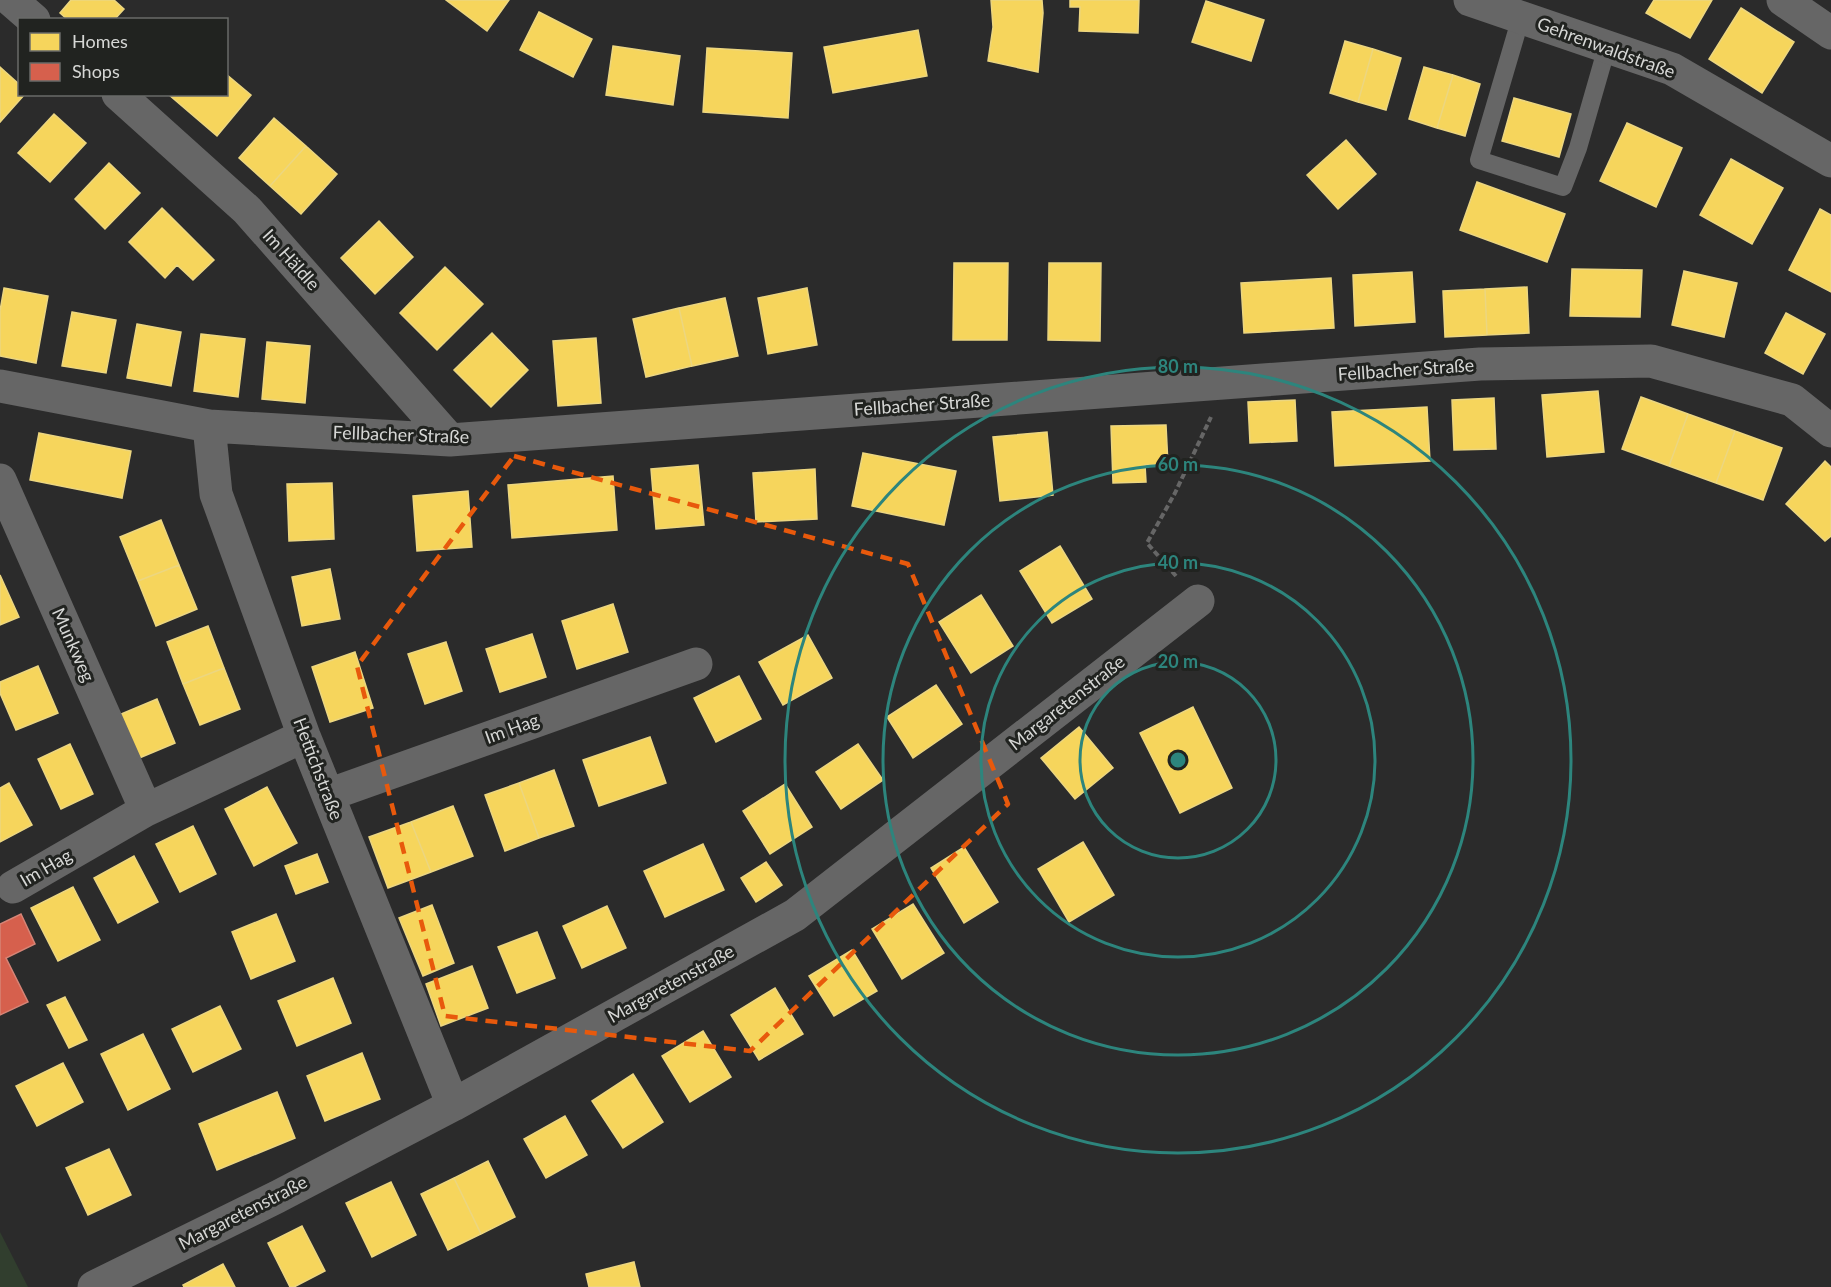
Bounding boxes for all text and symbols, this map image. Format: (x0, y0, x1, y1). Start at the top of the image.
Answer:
street label: Gehrenwaldstraße (1534, 12, 1678, 82)
legend (18, 18, 228, 96)
text: Homes (72, 30, 128, 52)
text: Shops (72, 60, 120, 82)
street label: Im Häldle (259, 224, 325, 294)
street label: Fellbacher Straße (1337, 353, 1475, 385)
text: 80 m (1158, 355, 1198, 377)
street label: Fellbacher Straße (853, 388, 991, 420)
street label: Fellbacher Straße (332, 421, 470, 447)
text: 60 m (1158, 453, 1198, 475)
text: 40 m (1158, 551, 1198, 573)
street label: Munkweg (48, 604, 100, 685)
street label: Margaretenstraße (1004, 650, 1129, 754)
text: 20 m (1158, 650, 1198, 672)
street label: Im Hag (482, 708, 542, 748)
street label: Hettichstraße (289, 714, 349, 823)
centre of rings (1168, 750, 1188, 770)
street label: Im Hag (16, 844, 75, 891)
street label: Margaretenstraße (603, 939, 738, 1027)
street label: Margaretenstraße (175, 1170, 310, 1254)

